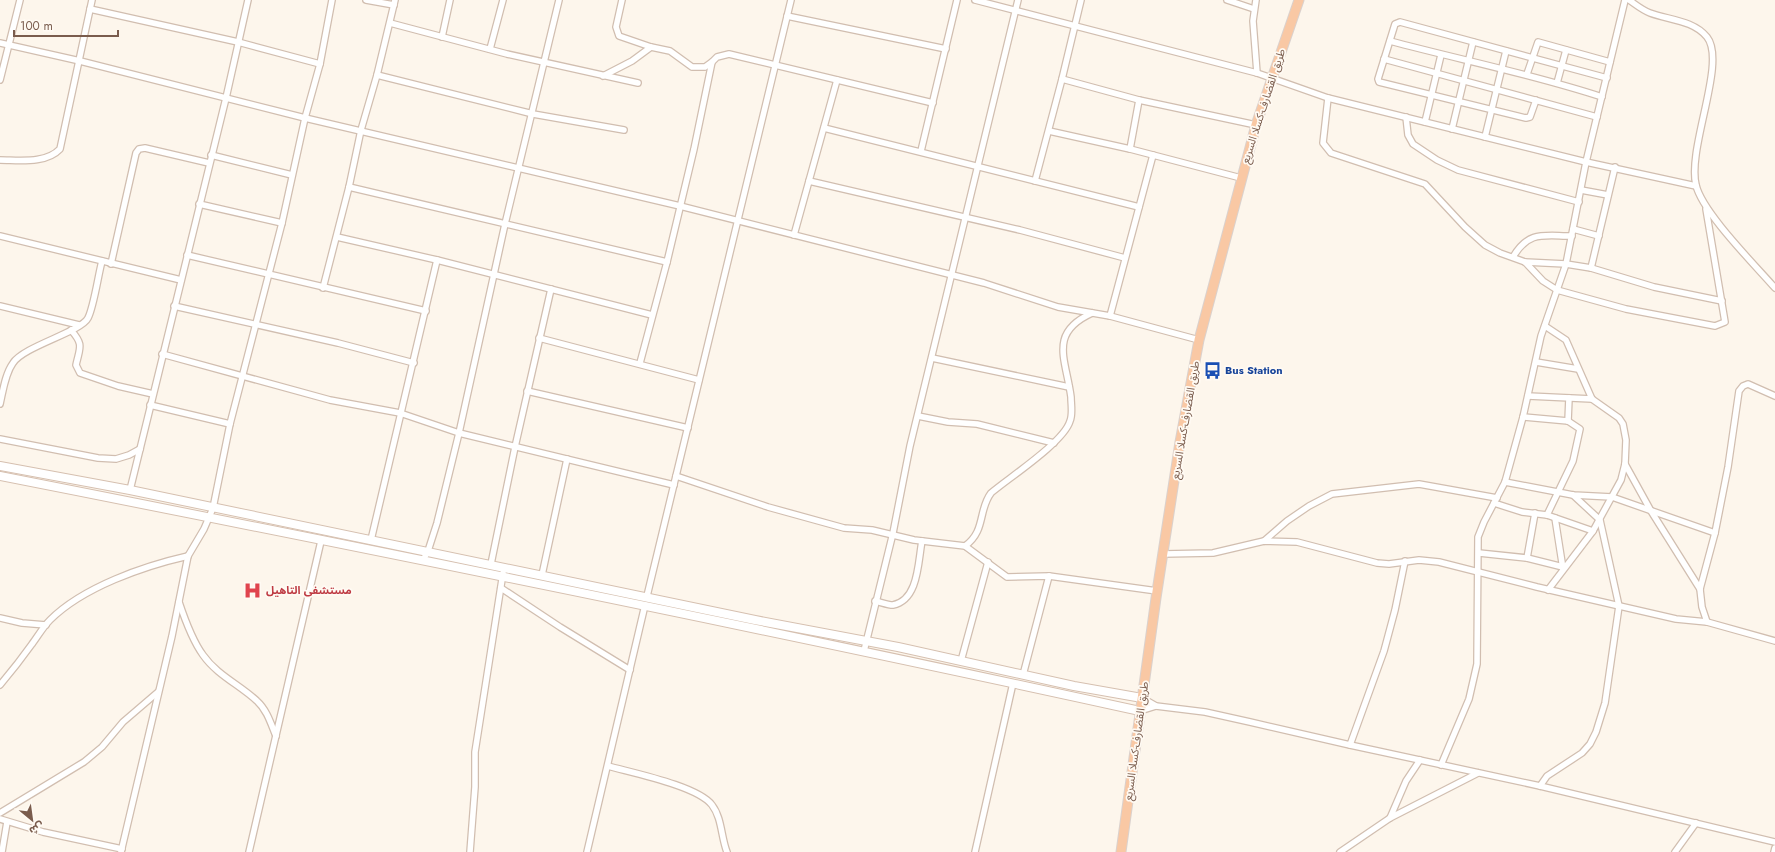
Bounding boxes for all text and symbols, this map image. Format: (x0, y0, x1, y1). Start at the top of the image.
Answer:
scale bar (14, 12, 118, 38)
text: 100 m (20, 17, 53, 35)
street label: طريق القضارف-كسلا السريع (1237, 46, 1289, 166)
street label: طريق القضارف-كسلا السريع (1167, 359, 1203, 481)
bus stop icon: Bus Station (1202, 360, 1222, 380)
place label: Bus Station (1225, 362, 1283, 378)
hospital icon: مستشفى التاهيل (243, 580, 263, 600)
place label: مستشفى التاهيل (266, 582, 352, 598)
street label: طريق القضارف-كسلا السريع (1120, 680, 1152, 802)
north arrow (12, 800, 52, 840)
text: ش (26, 818, 47, 839)

